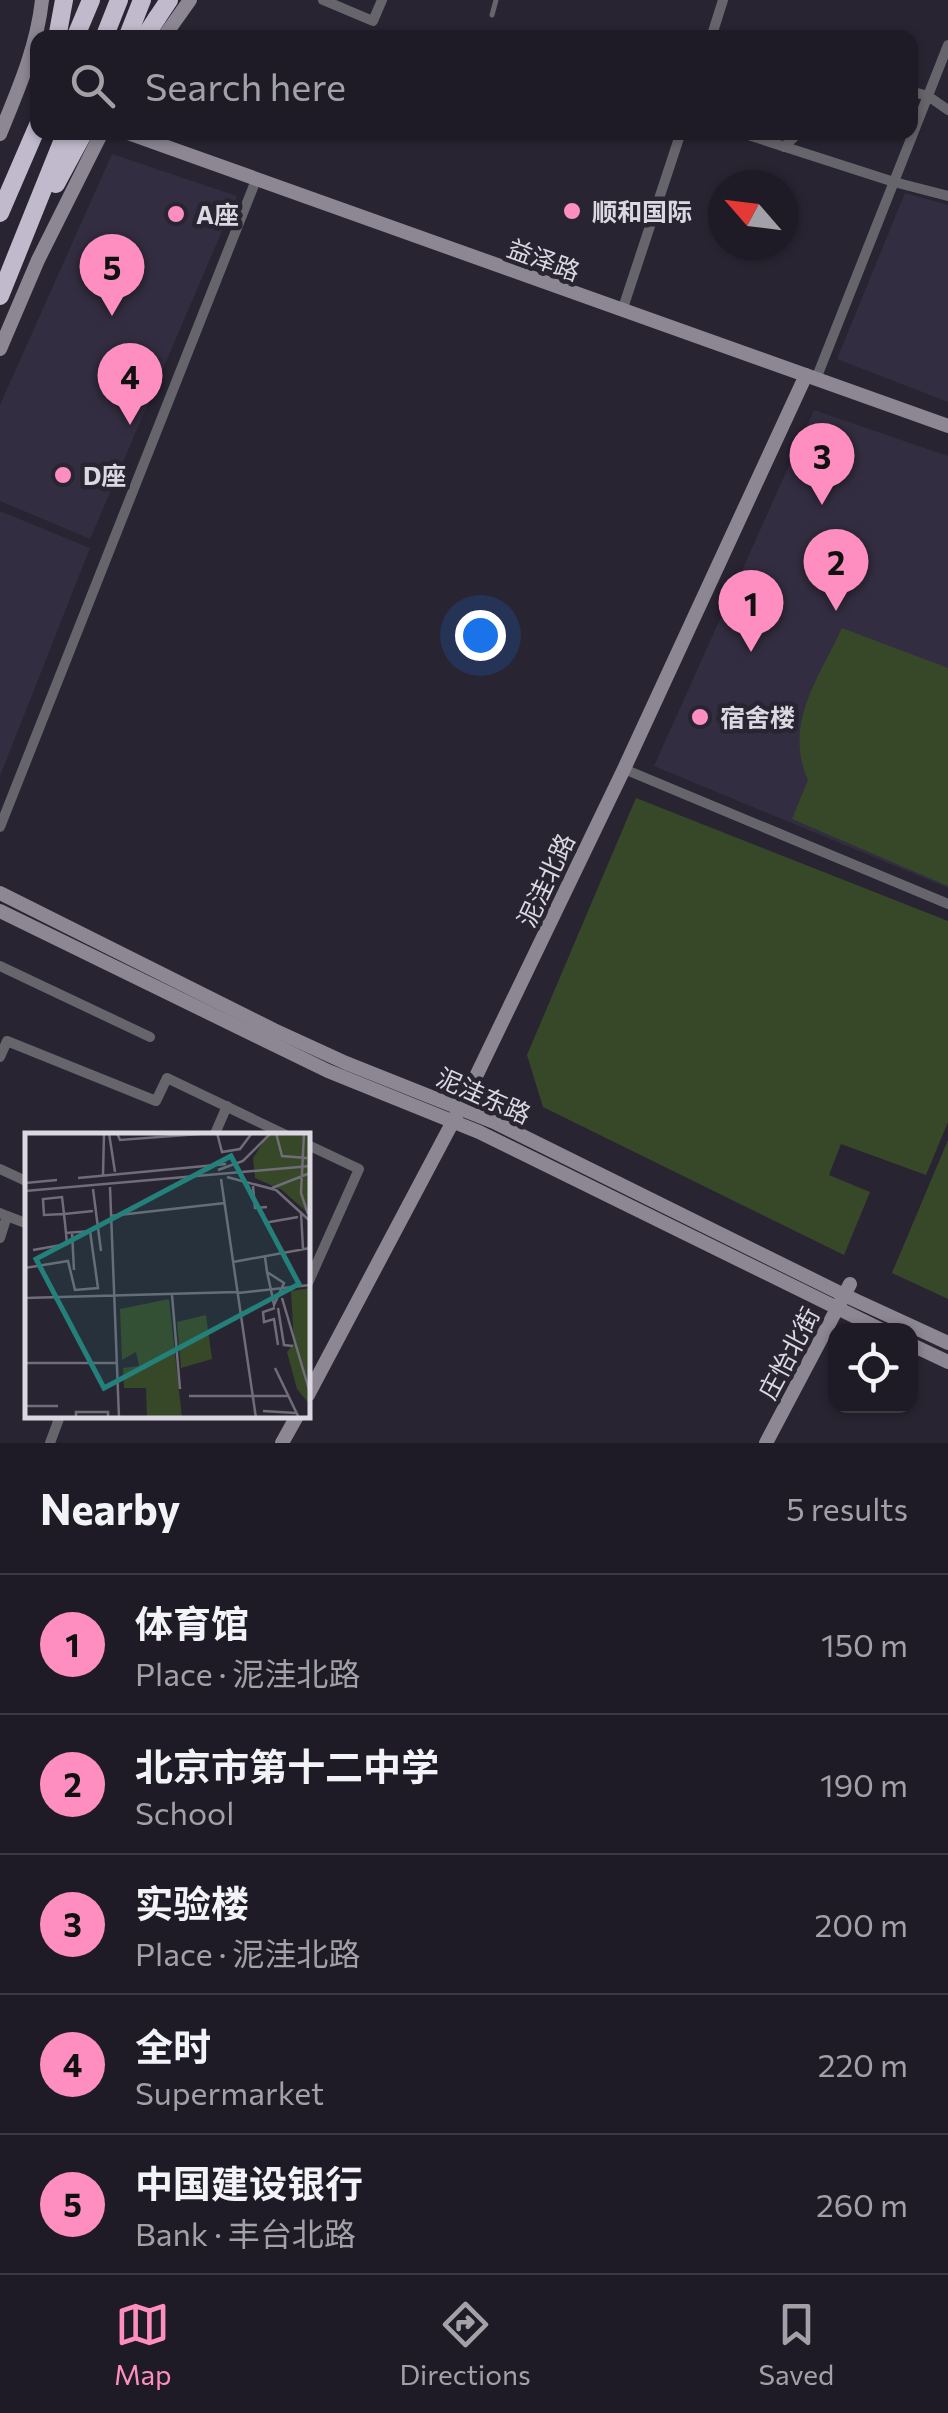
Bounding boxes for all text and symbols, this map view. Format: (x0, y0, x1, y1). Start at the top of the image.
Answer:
search box (30, 30, 918, 140)
icon: search (65, 58, 120, 113)
text: Search here (145, 62, 346, 109)
north arrow (708, 170, 798, 260)
place label: 顺和国际 (592, 196, 692, 226)
place label: A座 (196, 199, 239, 229)
marker: 顺和国际 (561, 200, 583, 222)
marker: A座 (165, 203, 187, 225)
street label: 益泽路 (504, 232, 584, 286)
pin: 5 (80, 234, 144, 316)
pin: 4 (98, 342, 162, 425)
pin: 3 (790, 422, 854, 505)
place label: D座 (83, 460, 126, 490)
marker: D座 (52, 464, 74, 486)
pin: 2 (804, 528, 868, 611)
pin: 1 (718, 570, 784, 652)
your location (455, 610, 506, 661)
place label: 宿舍楼 (720, 702, 795, 732)
marker: 宿舍楼 (689, 706, 711, 728)
street label: 泥洼北路 (510, 828, 580, 932)
street label: 泥洼东路 (432, 1061, 536, 1129)
inset map (25, 1133, 310, 1418)
street label: 庄怡北街 (751, 1302, 825, 1404)
map controls (828, 1323, 918, 1413)
button: locate (828, 1323, 918, 1413)
text: Nearby (40, 1482, 180, 1534)
text: 5 results (786, 1488, 908, 1528)
text: 体育馆 (135, 1599, 249, 1646)
text: 1 (65, 1624, 80, 1664)
text: 150 m (821, 1624, 908, 1664)
text: Place · 泥洼北路 (135, 1653, 360, 1693)
text: 北京市第十二中学 (135, 1742, 439, 1789)
text: 2 (63, 1764, 82, 1804)
text: 190 m (820, 1764, 908, 1804)
text: School (135, 1792, 234, 1832)
text: 实验楼 (135, 1879, 249, 1926)
text: 3 (63, 1904, 82, 1944)
text: 200 m (815, 1904, 908, 1944)
text: Place · 泥洼北路 (135, 1933, 360, 1973)
text: 全时 (135, 2022, 211, 2069)
text: 4 (63, 2044, 82, 2084)
text: 220 m (818, 2044, 908, 2084)
text: Supermarket (135, 2072, 324, 2112)
text: 中国建设银行 (135, 2159, 363, 2206)
text: 5 (63, 2184, 82, 2224)
text: 260 m (816, 2184, 908, 2224)
text: Bank · 丰台北路 (135, 2213, 356, 2253)
tab: Map (114, 2297, 172, 2391)
tab: Directions (399, 2297, 531, 2391)
tab: Saved (759, 2297, 834, 2391)

